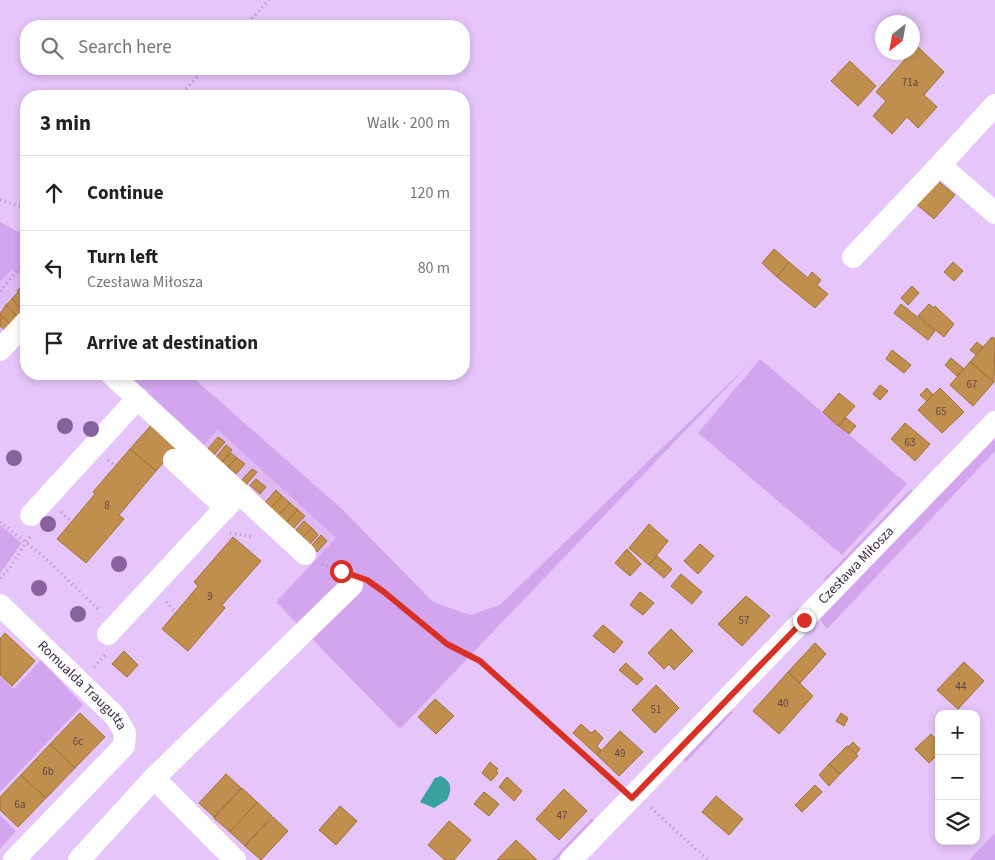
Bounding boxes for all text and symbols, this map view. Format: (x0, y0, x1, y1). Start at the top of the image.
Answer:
north arrow (875, 15, 920, 60)
search box (20, 20, 470, 75)
icon: search (38, 34, 66, 62)
text: Search here (78, 34, 172, 61)
house number: 71a (902, 75, 918, 90)
text: 3 min (40, 108, 91, 138)
text: Walk · 200 m (367, 112, 450, 134)
icon: ahead (40, 179, 68, 207)
text: Continue (87, 180, 164, 207)
text: 120 m (410, 182, 450, 204)
text: Turn left (87, 244, 158, 271)
icon: left (40, 254, 68, 282)
text: 80 m (418, 257, 450, 279)
text: Czesława Miłosza (87, 271, 203, 293)
icon: arrive (40, 329, 68, 357)
text: Arrive at destination (87, 330, 258, 357)
house number: 67 (967, 377, 977, 392)
house number: 65 (936, 404, 946, 419)
house number: 63 (905, 435, 915, 450)
house number: 8 (104, 498, 110, 513)
street label: Czesława Miłosza (814, 522, 899, 609)
route start (330, 560, 353, 583)
house number: 9 (207, 589, 213, 604)
route end (793, 609, 816, 632)
house number: 57 (739, 613, 749, 628)
street label: Romualda Traugutta (33, 636, 131, 734)
house number: 44 (956, 679, 967, 694)
house number: 40 (778, 696, 788, 711)
house number: 51 (651, 702, 661, 717)
map controls (935, 710, 980, 845)
button: + (935, 710, 980, 755)
house number: 6c (73, 734, 83, 749)
house number: 49 (615, 746, 625, 761)
button: − (935, 755, 980, 800)
house number: 6b (42, 764, 54, 779)
house number: 6a (14, 797, 26, 812)
button: layers (935, 800, 980, 845)
house number: 47 (557, 808, 567, 823)

